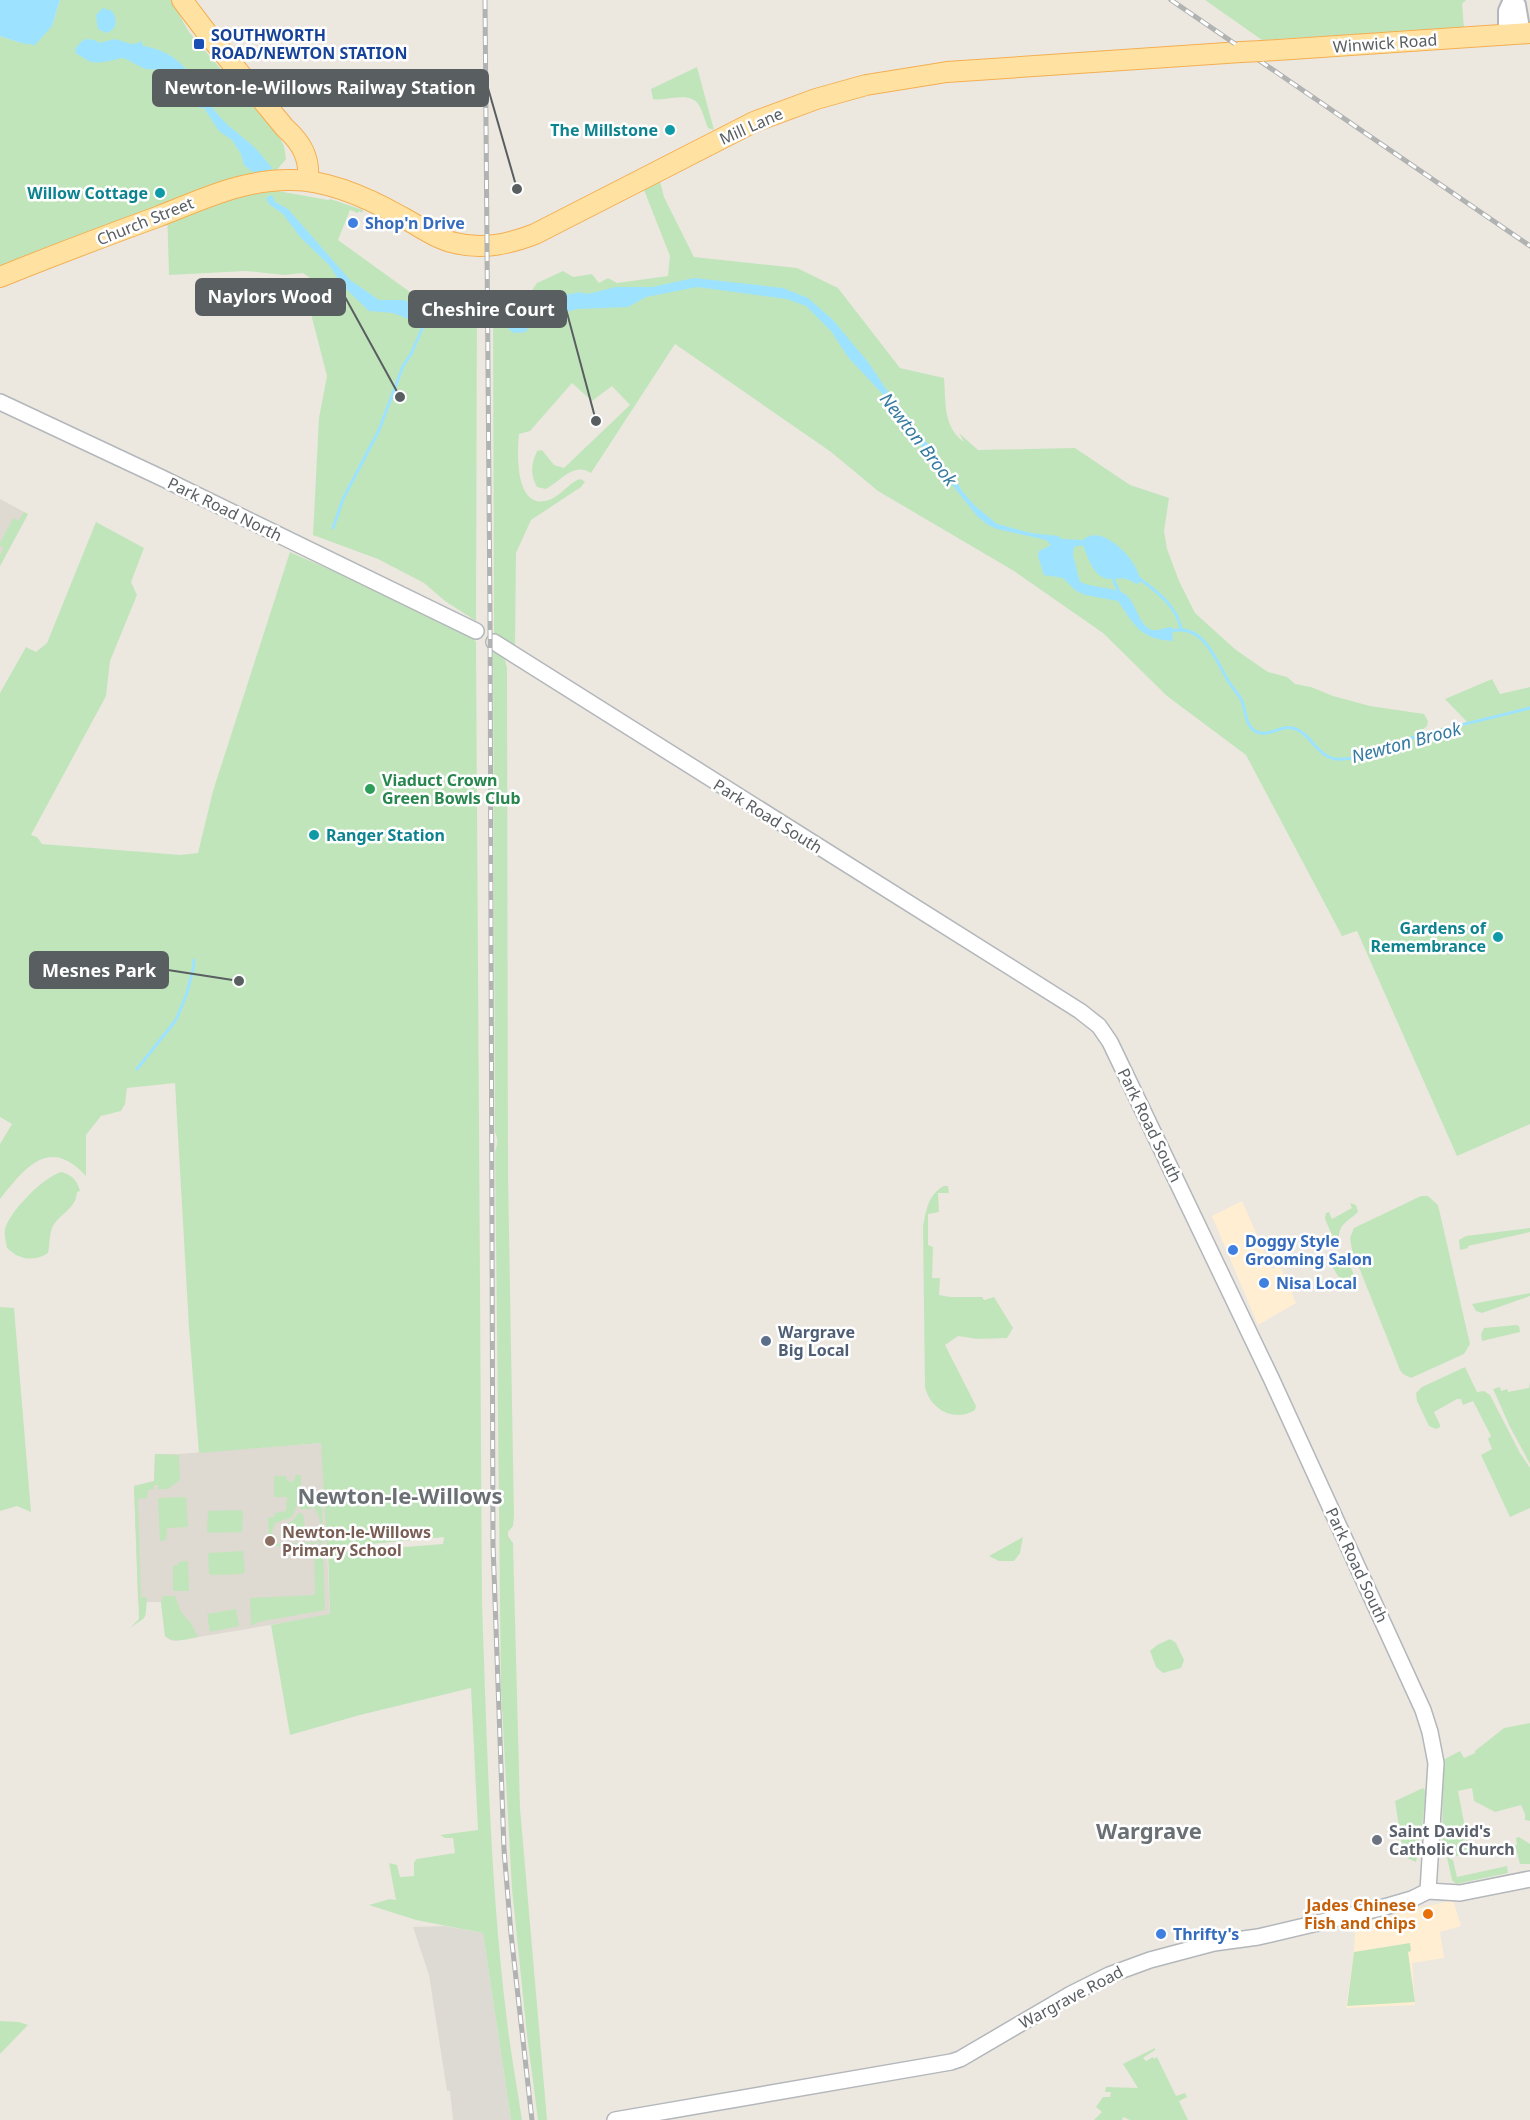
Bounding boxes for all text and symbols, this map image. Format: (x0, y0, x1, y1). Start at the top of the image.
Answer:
place label: SOUTHWORTH ROAD/NEWTON STATION (211, 24, 407, 64)
street label: Winwick Road (1332, 28, 1438, 58)
marker: SOUTHWORTH ROAD/NEWTON STATION (192, 37, 206, 51)
callout: Newton-le-Willows Railway Station (153, 70, 488, 106)
text: Newton-le-Willows Railway Station (164, 75, 476, 99)
street label: Mill Lane (716, 102, 786, 150)
place label: The Millstone (550, 119, 658, 141)
marker: The Millstone (663, 123, 677, 137)
place label: Willow Cottage (27, 182, 148, 204)
marker: Willow Cottage (153, 186, 167, 200)
street label: Church Street (93, 192, 197, 250)
place label: Shop'n Drive (365, 212, 465, 234)
marker: Shop'n Drive (346, 216, 360, 230)
callout: Naylors Wood (196, 279, 345, 315)
text: Naylors Wood (208, 284, 333, 308)
callout: Cheshire Court (409, 291, 566, 327)
text: Cheshire Court (421, 297, 555, 321)
water label: Newton Brook (875, 387, 964, 492)
street label: Park Road North (164, 472, 286, 546)
water label: Newton Brook (1349, 716, 1464, 768)
place label: Viaduct Crown Green Bowls Club (382, 769, 521, 809)
street label: Park Road South (709, 774, 827, 858)
marker: Viaduct Crown Green Bowls Club (363, 782, 377, 796)
place label: Ranger Station (326, 824, 445, 846)
marker: Ranger Station (307, 828, 321, 842)
place label: Gardens of Remembrance (1370, 917, 1487, 957)
marker: Gardens of Remembrance (1491, 930, 1505, 944)
callout: Mesnes Park (30, 952, 168, 988)
text: Mesnes Park (42, 958, 157, 982)
street label: Park Road South (1113, 1064, 1187, 1186)
place label: Doggy Style Grooming Salon (1245, 1230, 1372, 1270)
marker: Doggy Style Grooming Salon (1226, 1243, 1240, 1257)
place label: Nisa Local (1276, 1272, 1357, 1294)
marker: Nisa Local (1257, 1276, 1271, 1290)
place label: Wargrave Big Local (778, 1321, 855, 1361)
marker: Wargrave Big Local (759, 1334, 773, 1348)
district label: Newton-le-Willows (298, 1480, 502, 1510)
street label: Park Road South (1321, 1504, 1393, 1626)
place label: Newton-le-Willows Primary School (282, 1521, 431, 1561)
marker: Newton-le-Willows Primary School (263, 1534, 277, 1548)
district label: Wargrave (1096, 1815, 1202, 1845)
place label: Saint David's Catholic Church (1389, 1820, 1515, 1860)
marker: Saint David's Catholic Church (1370, 1833, 1384, 1847)
place label: Jades Chinese Fish and chips (1304, 1894, 1416, 1934)
marker: Jades Chinese Fish and chips (1421, 1907, 1435, 1921)
place label: Thrifty's (1173, 1923, 1239, 1945)
marker: Thrifty's (1154, 1927, 1168, 1941)
street label: Wargrave Road (1015, 1960, 1127, 2034)

